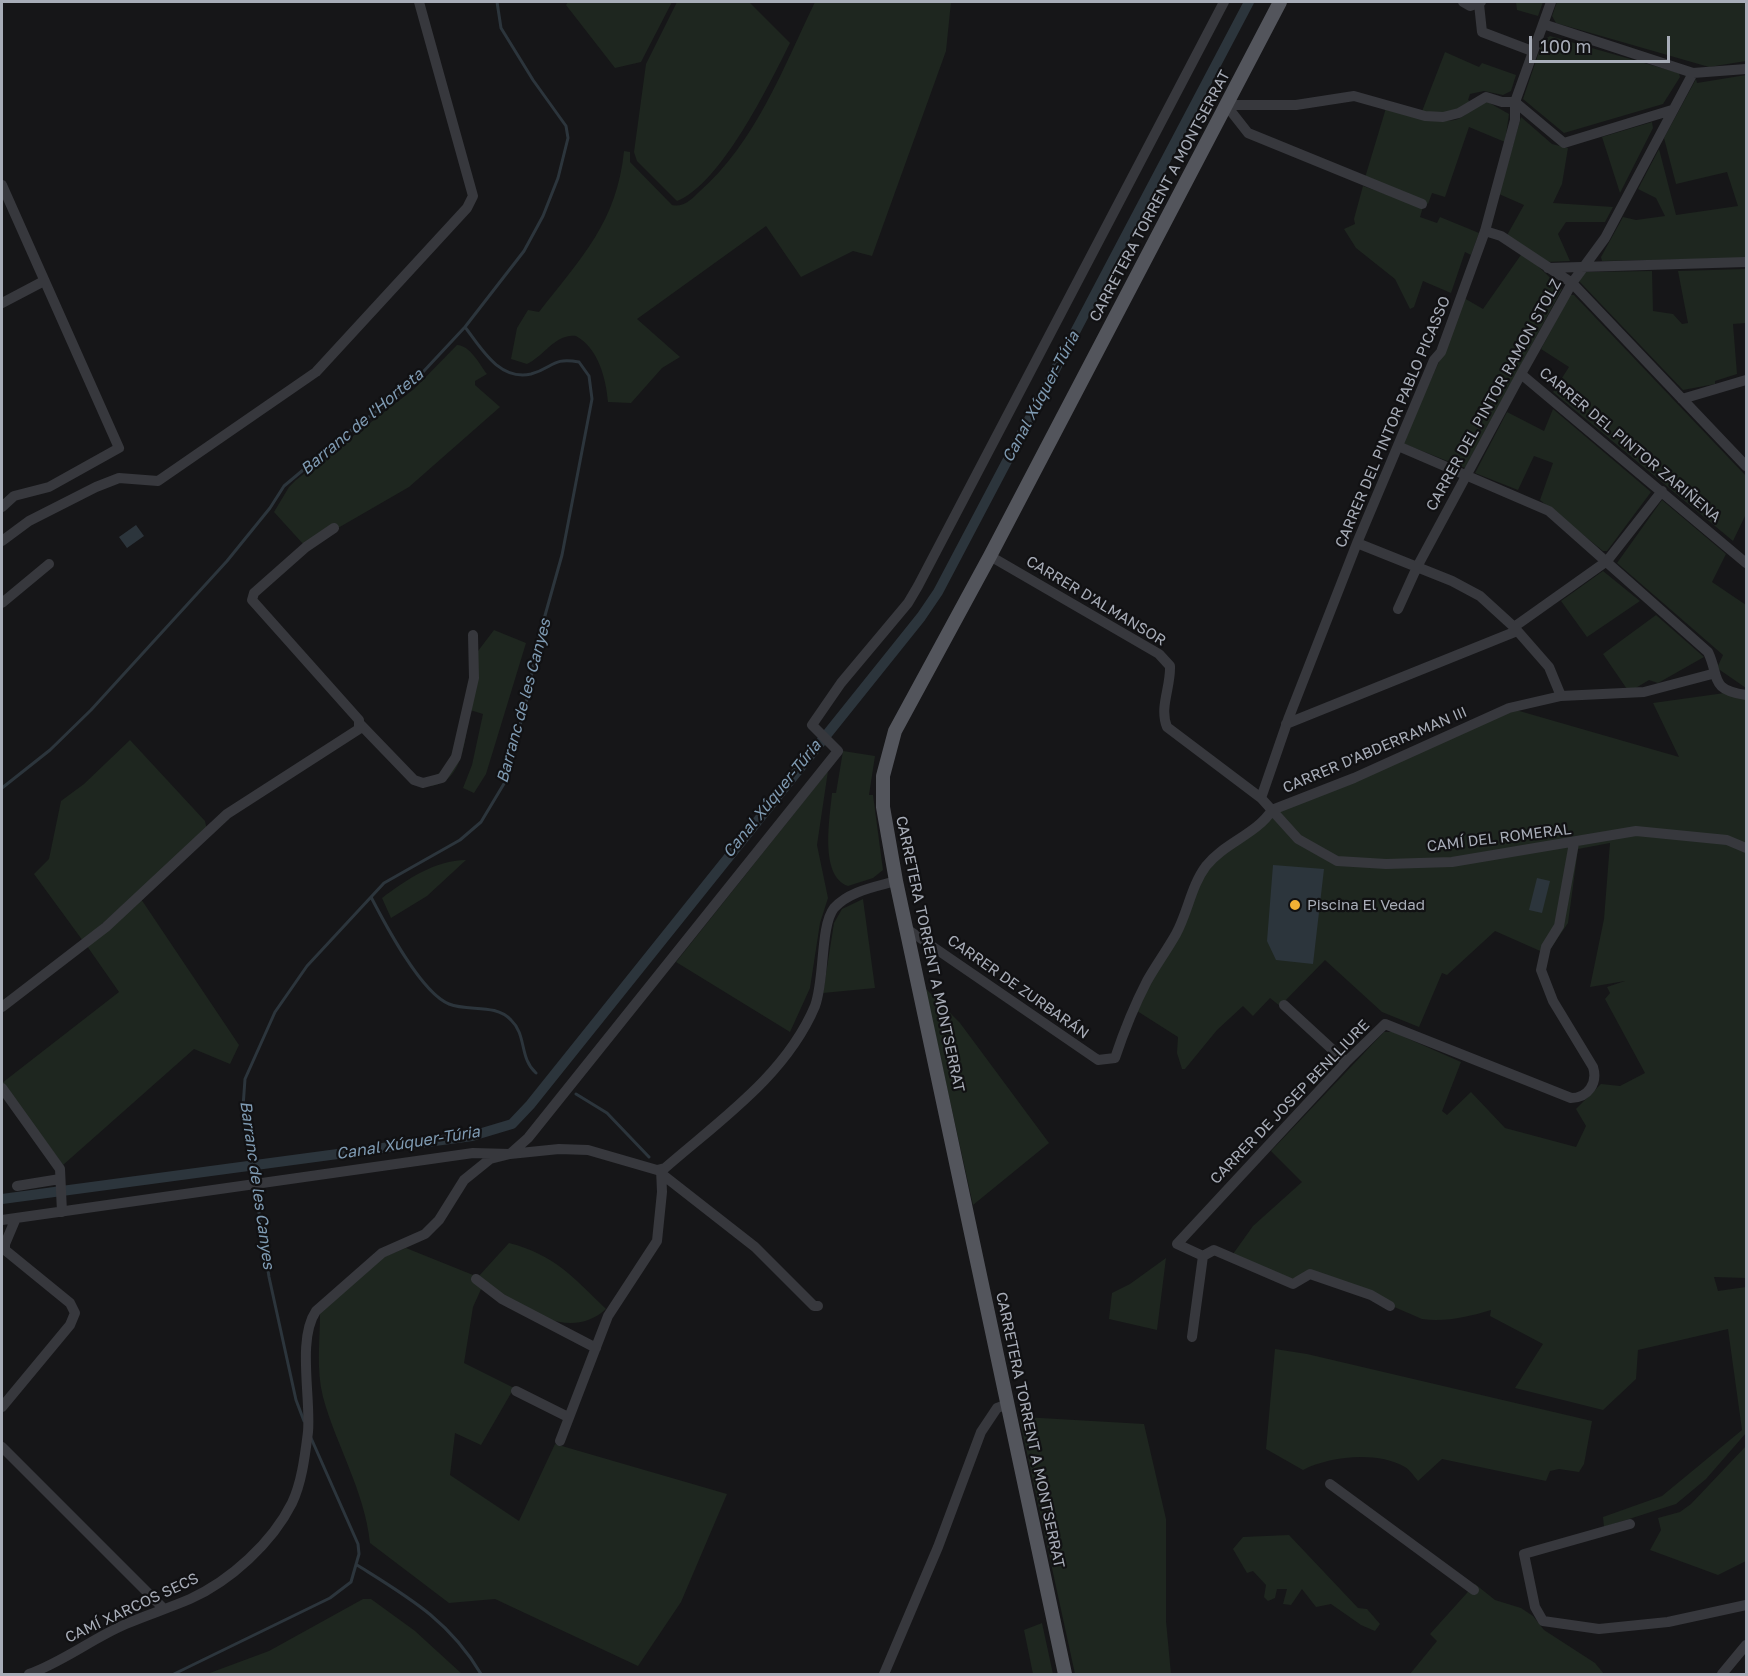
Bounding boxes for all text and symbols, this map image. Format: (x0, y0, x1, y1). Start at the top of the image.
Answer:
scale bar (1532, 24, 1673, 62)
text: 100 m (1540, 35, 1591, 57)
street label: CARRETERA TORRENT A MONTSERRAT (1086, 67, 1234, 325)
street label: CARRER DEL PINTOR RAMON STOLZ (1423, 276, 1565, 514)
street label: CARRER DEL PINTOR PABLO PICASSO (1332, 294, 1454, 550)
water label: Canal Xúquer-Túria (998, 328, 1084, 466)
street label: CARRER DEL PINTOR ZARIÑENA (1536, 364, 1724, 526)
water label: Barranc de l'Horteta (297, 365, 427, 479)
street label: CARRER D'ALMANSOR (1023, 552, 1169, 650)
water label: Barranc de les Canyes (493, 617, 555, 785)
street label: CARRER D'ABDERRAMAN III (1280, 703, 1470, 797)
water label: Canal Xúquer-Túria (719, 737, 825, 861)
street label: CARRETERA TORRENT A MONTSERRAT (892, 814, 968, 1094)
street label: CAMÍ DEL ROMERAL (1426, 820, 1572, 856)
place label: Piscina El Vedad (1307, 896, 1425, 914)
marker: Piscina El Vedad (1288, 898, 1302, 912)
street label: CARRER DE ZURBARÁN (944, 931, 1092, 1043)
street label: CARRER DE JOSEP BENLLIURE (1207, 1016, 1373, 1188)
water label: Barranc de les Canyes (236, 1100, 278, 1270)
water label: Canal Xúquer-Túria (335, 1122, 481, 1164)
street label: CARRETERA TORRENT A MONTSERRAT (992, 1290, 1068, 1570)
street label: CAMÍ XARCOS SECS (63, 1569, 201, 1647)

